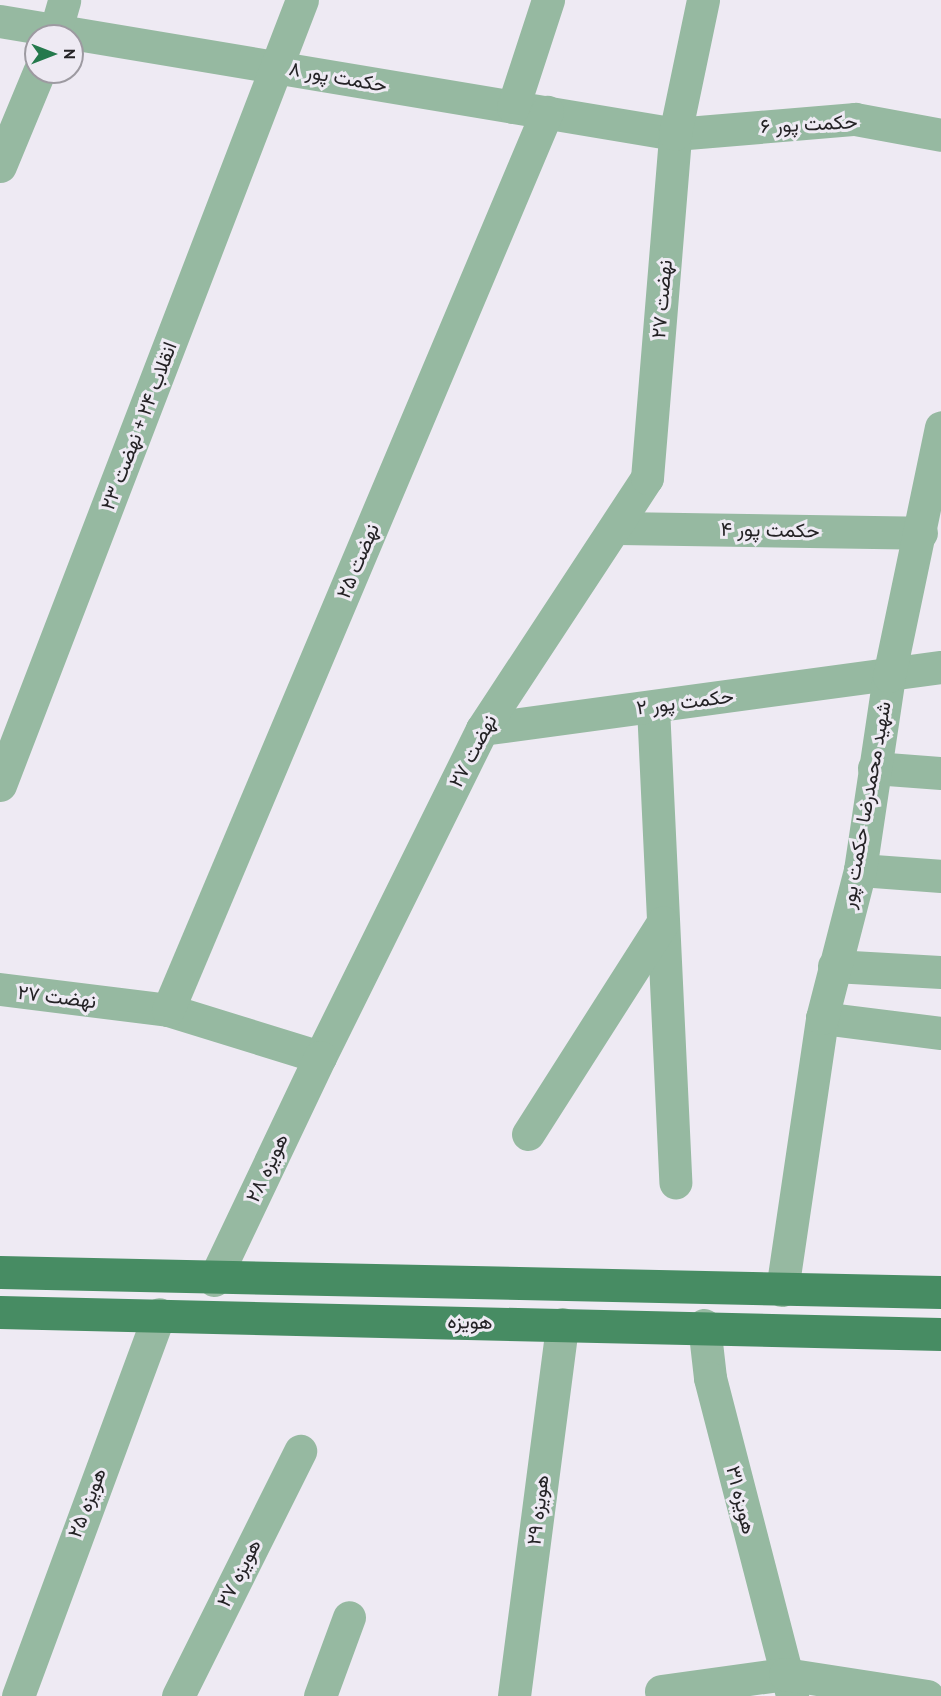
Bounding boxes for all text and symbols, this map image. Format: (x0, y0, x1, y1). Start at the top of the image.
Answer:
north arrow (24, 24, 84, 84)
text: N (60, 49, 80, 59)
street label: حکمت پور ۸ (287, 57, 389, 97)
street label: حکمت پور ۶ (760, 109, 858, 139)
street label: نهضت ۲۷ (647, 259, 677, 339)
street label: انقلاب ۲۴ + نهضت ۲۳ (96, 338, 182, 514)
street label: حکمت پور ۴ (720, 517, 820, 543)
street label: نهضت ۲۵ (332, 520, 384, 602)
street label: حکمت پور ۲ (635, 684, 735, 720)
street label: شهید محمدرضا حکمت پور (836, 700, 896, 910)
street label: نهضت ۲۷ (444, 710, 502, 792)
street label: نهضت ۲۷ (16, 980, 98, 1014)
street label: هویزه ۲۸ (241, 1130, 293, 1206)
street label: هویزه (447, 1310, 493, 1334)
street label: هویزه ۳۱ (721, 1463, 761, 1537)
street label: هویزه ۲۵ (63, 1465, 111, 1541)
street label: هویزه ۲۹ (522, 1473, 554, 1547)
street label: هویزه ۲۷ (212, 1535, 266, 1611)

